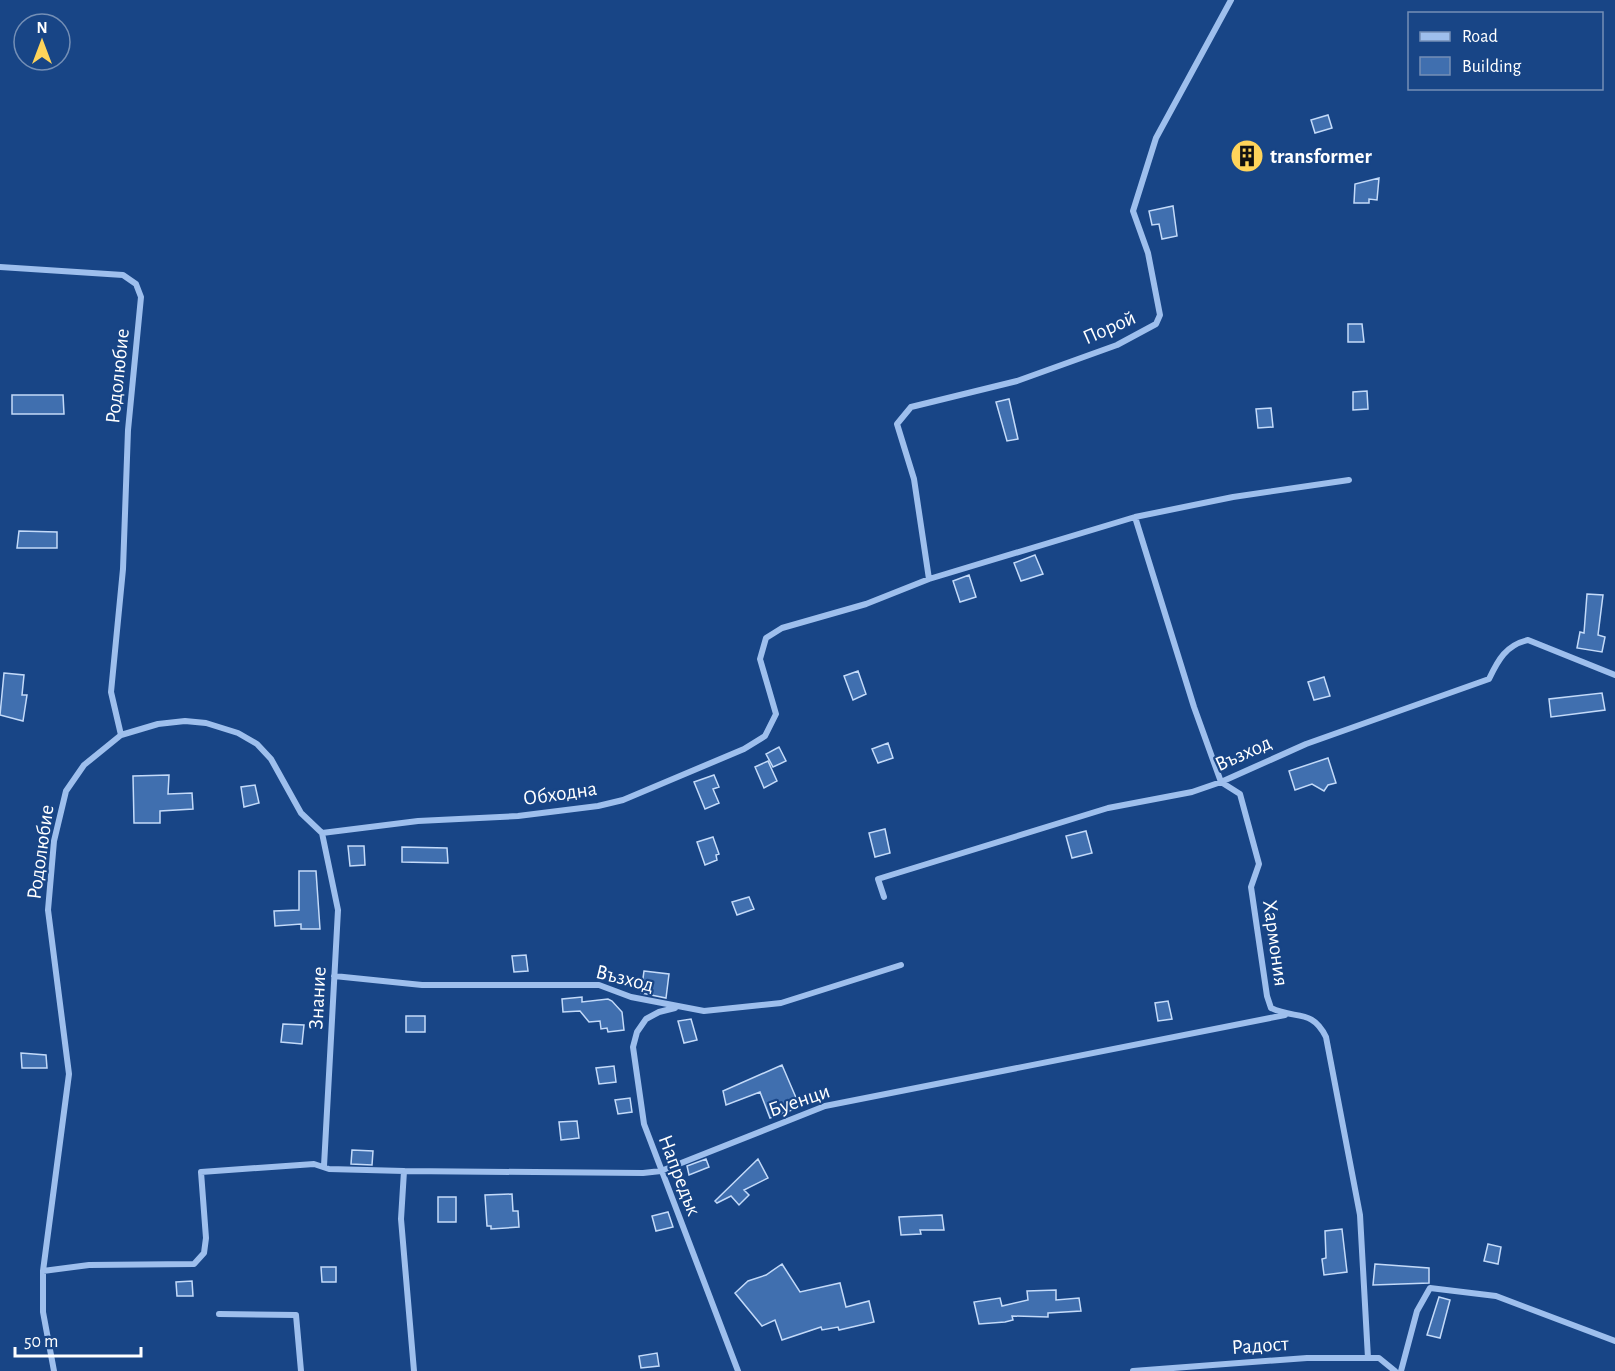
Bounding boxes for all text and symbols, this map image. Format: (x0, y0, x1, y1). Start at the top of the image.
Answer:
north arrow (12, 12, 72, 72)
legend (1408, 12, 1603, 90)
text: N (36, 20, 48, 36)
text: Road (1462, 28, 1498, 46)
text: Building (1462, 58, 1522, 76)
building icon: transformer (1229, 138, 1265, 174)
place label: transformer (1270, 146, 1372, 167)
street label: Порой (1080, 307, 1139, 348)
street label: Родолюбие (102, 327, 133, 425)
street label: Възход (1212, 732, 1275, 775)
street label: Обходна (522, 778, 599, 809)
street label: Родолюбие (23, 803, 58, 901)
street label: Хармония (1259, 899, 1292, 988)
street label: Възход (593, 961, 656, 996)
street label: Знание (305, 966, 330, 1030)
street label: Буенци (766, 1080, 833, 1121)
street label: Напредък (655, 1132, 705, 1219)
scale bar (15, 1320, 141, 1358)
text: 50 m (24, 1333, 58, 1351)
street label: Радост (1231, 1333, 1290, 1358)

